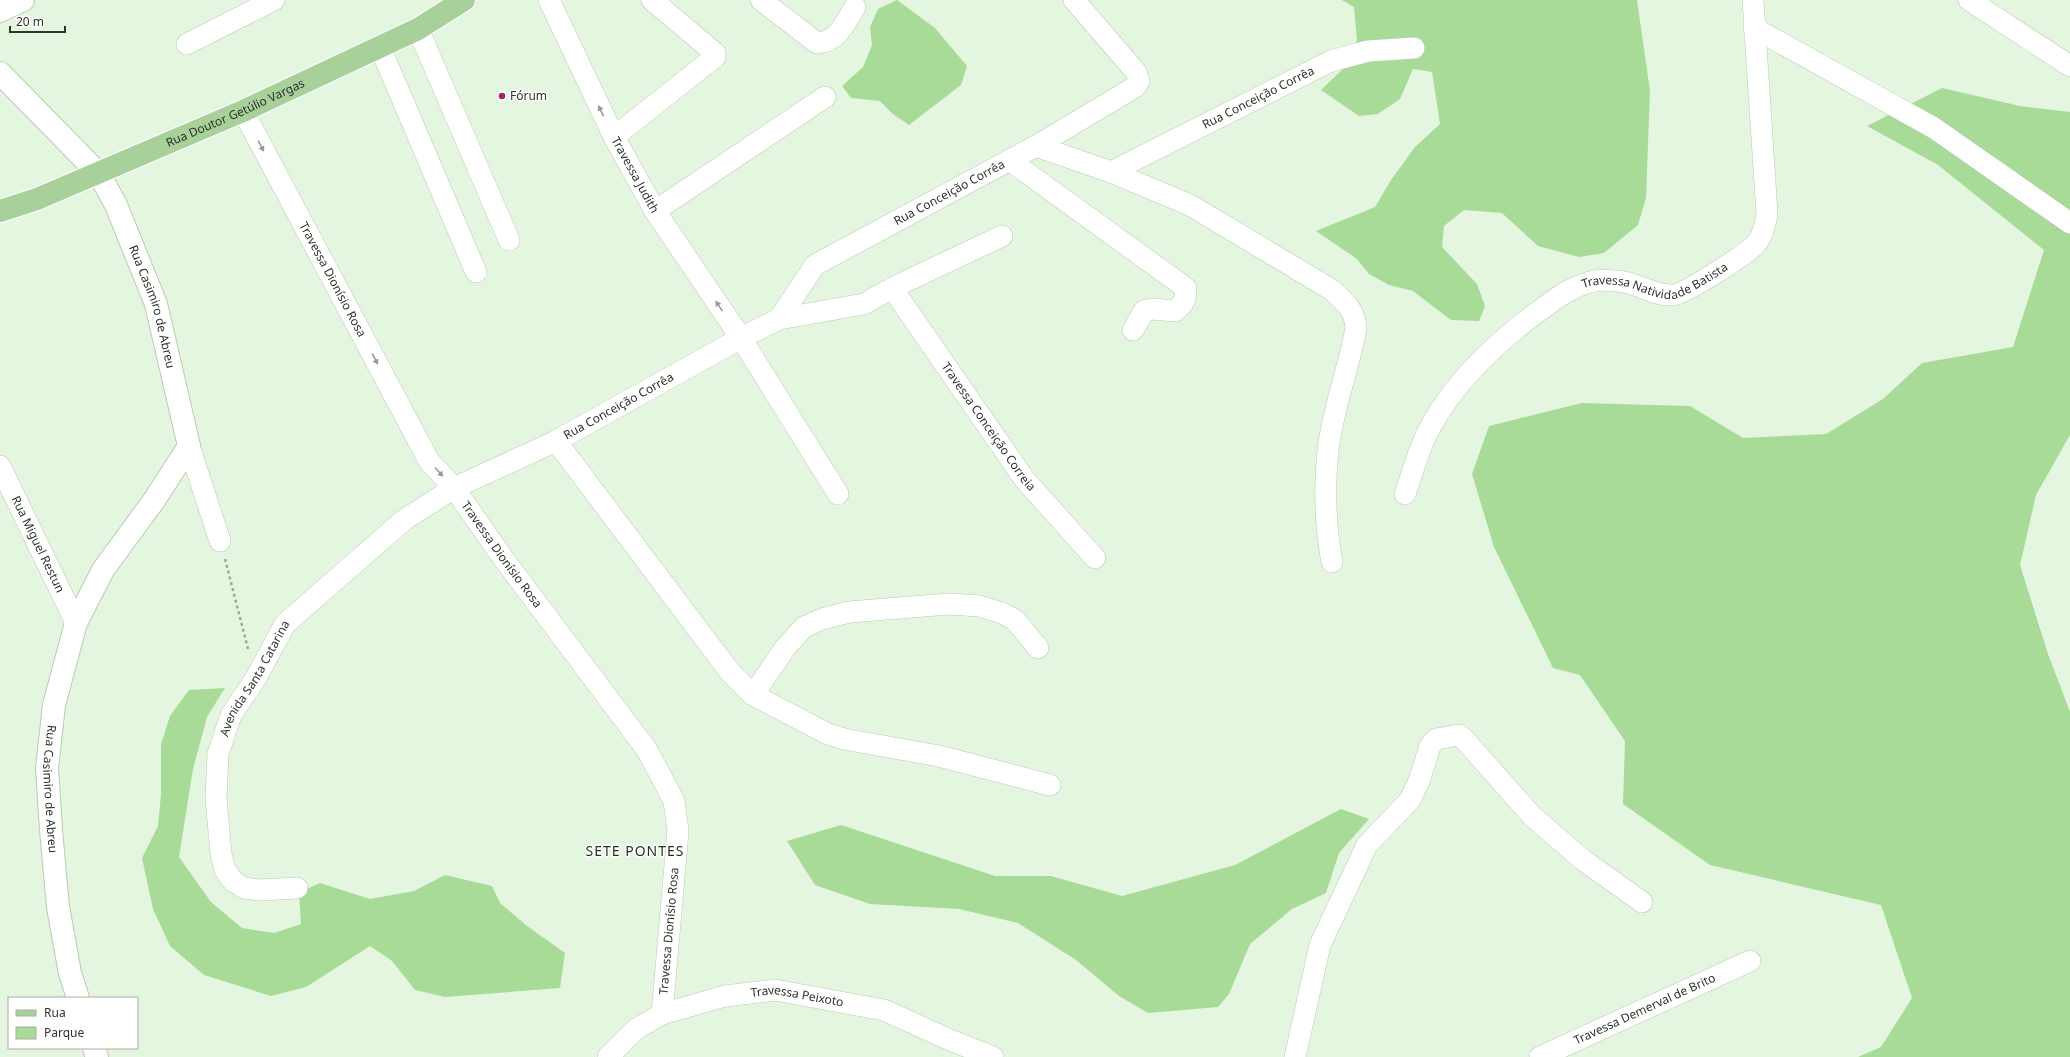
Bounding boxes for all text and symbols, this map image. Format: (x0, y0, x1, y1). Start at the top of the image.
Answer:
scale bar (10, 8, 65, 34)
text: 20 m (16, 13, 44, 30)
street label: Rua Conceição Corrêa (1199, 62, 1317, 133)
street label: Rua Doutor Getúlio Vargas (163, 74, 307, 151)
place label: Fórum (510, 87, 547, 104)
marker: Fórum (497, 91, 507, 101)
one-way arrow (598, 105, 604, 116)
street label: Travessa Judith (607, 134, 663, 216)
one-way arrow (258, 140, 264, 152)
street label: Rua Conceição Corrêa (891, 155, 1008, 229)
street label: Travessa Dionísio Rosa (296, 219, 371, 340)
street label: Rua Casimiro de Abreu (125, 242, 180, 370)
street label: Travessa Natividade Batista (1579, 258, 1731, 303)
one-way arrow (715, 300, 723, 311)
one-way arrow (372, 353, 378, 365)
street label: Travessa Conceição Correia (938, 359, 1040, 495)
street label: Rua Conceição Corrêa (560, 368, 677, 443)
one-way arrow (435, 467, 444, 477)
street label: Rua Miguel Restun (8, 493, 69, 595)
street label: Travessa Dionísio Rosa (458, 497, 546, 611)
street label: Avenida Santa Catarina (215, 617, 293, 739)
street label: Rua Casimiro de Abreu (39, 724, 62, 854)
district label: SETE PONTES (586, 841, 684, 860)
street label: Travessa Dionísio Rosa (654, 867, 683, 995)
street label: Travessa Demerval de Brito (1571, 969, 1718, 1049)
street label: Travessa Peixoto (750, 981, 845, 1010)
legend (8, 997, 138, 1049)
text: Rua (44, 1004, 66, 1021)
text: Parque (44, 1024, 85, 1041)

